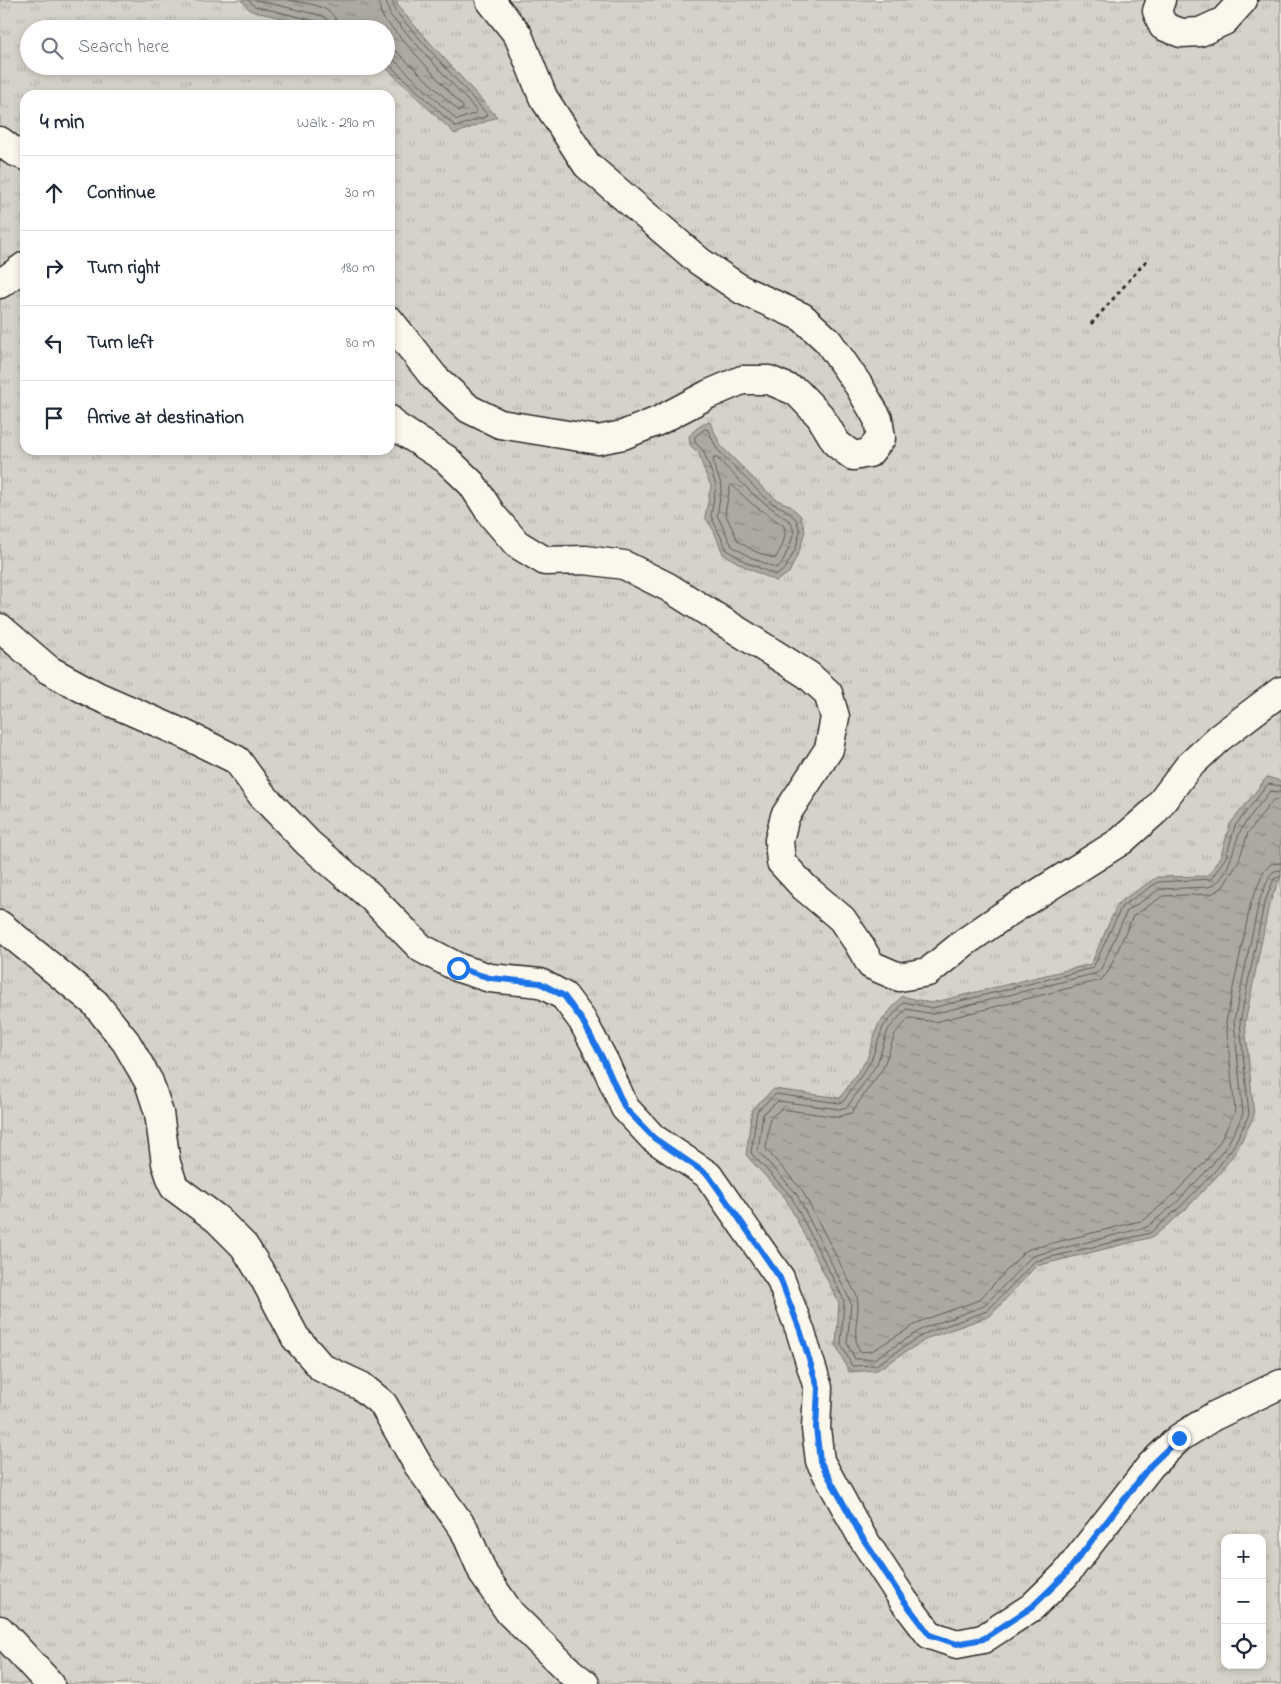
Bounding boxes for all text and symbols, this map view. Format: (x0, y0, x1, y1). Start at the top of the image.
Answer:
search box (20, 20, 395, 75)
icon: search (38, 34, 66, 62)
text: Search here (78, 34, 169, 61)
text: 4 min (40, 108, 84, 138)
text: Walk · 290 m (297, 111, 375, 135)
icon: ahead (40, 179, 68, 207)
text: Continue (87, 180, 155, 207)
text: 30 m (345, 181, 375, 205)
icon: right (40, 254, 68, 282)
text: Turn right (87, 255, 160, 282)
text: 180 m (341, 256, 375, 280)
icon: left (40, 329, 68, 357)
text: Turn left (87, 330, 154, 357)
text: 80 m (346, 331, 375, 355)
icon: arrive (40, 404, 68, 432)
text: Arrive at destination (87, 405, 244, 432)
route start (447, 957, 470, 980)
route end (1168, 1427, 1191, 1450)
map controls (1221, 1534, 1266, 1669)
button: + (1221, 1534, 1266, 1579)
button: − (1221, 1579, 1266, 1624)
button: locate (1221, 1624, 1266, 1669)

